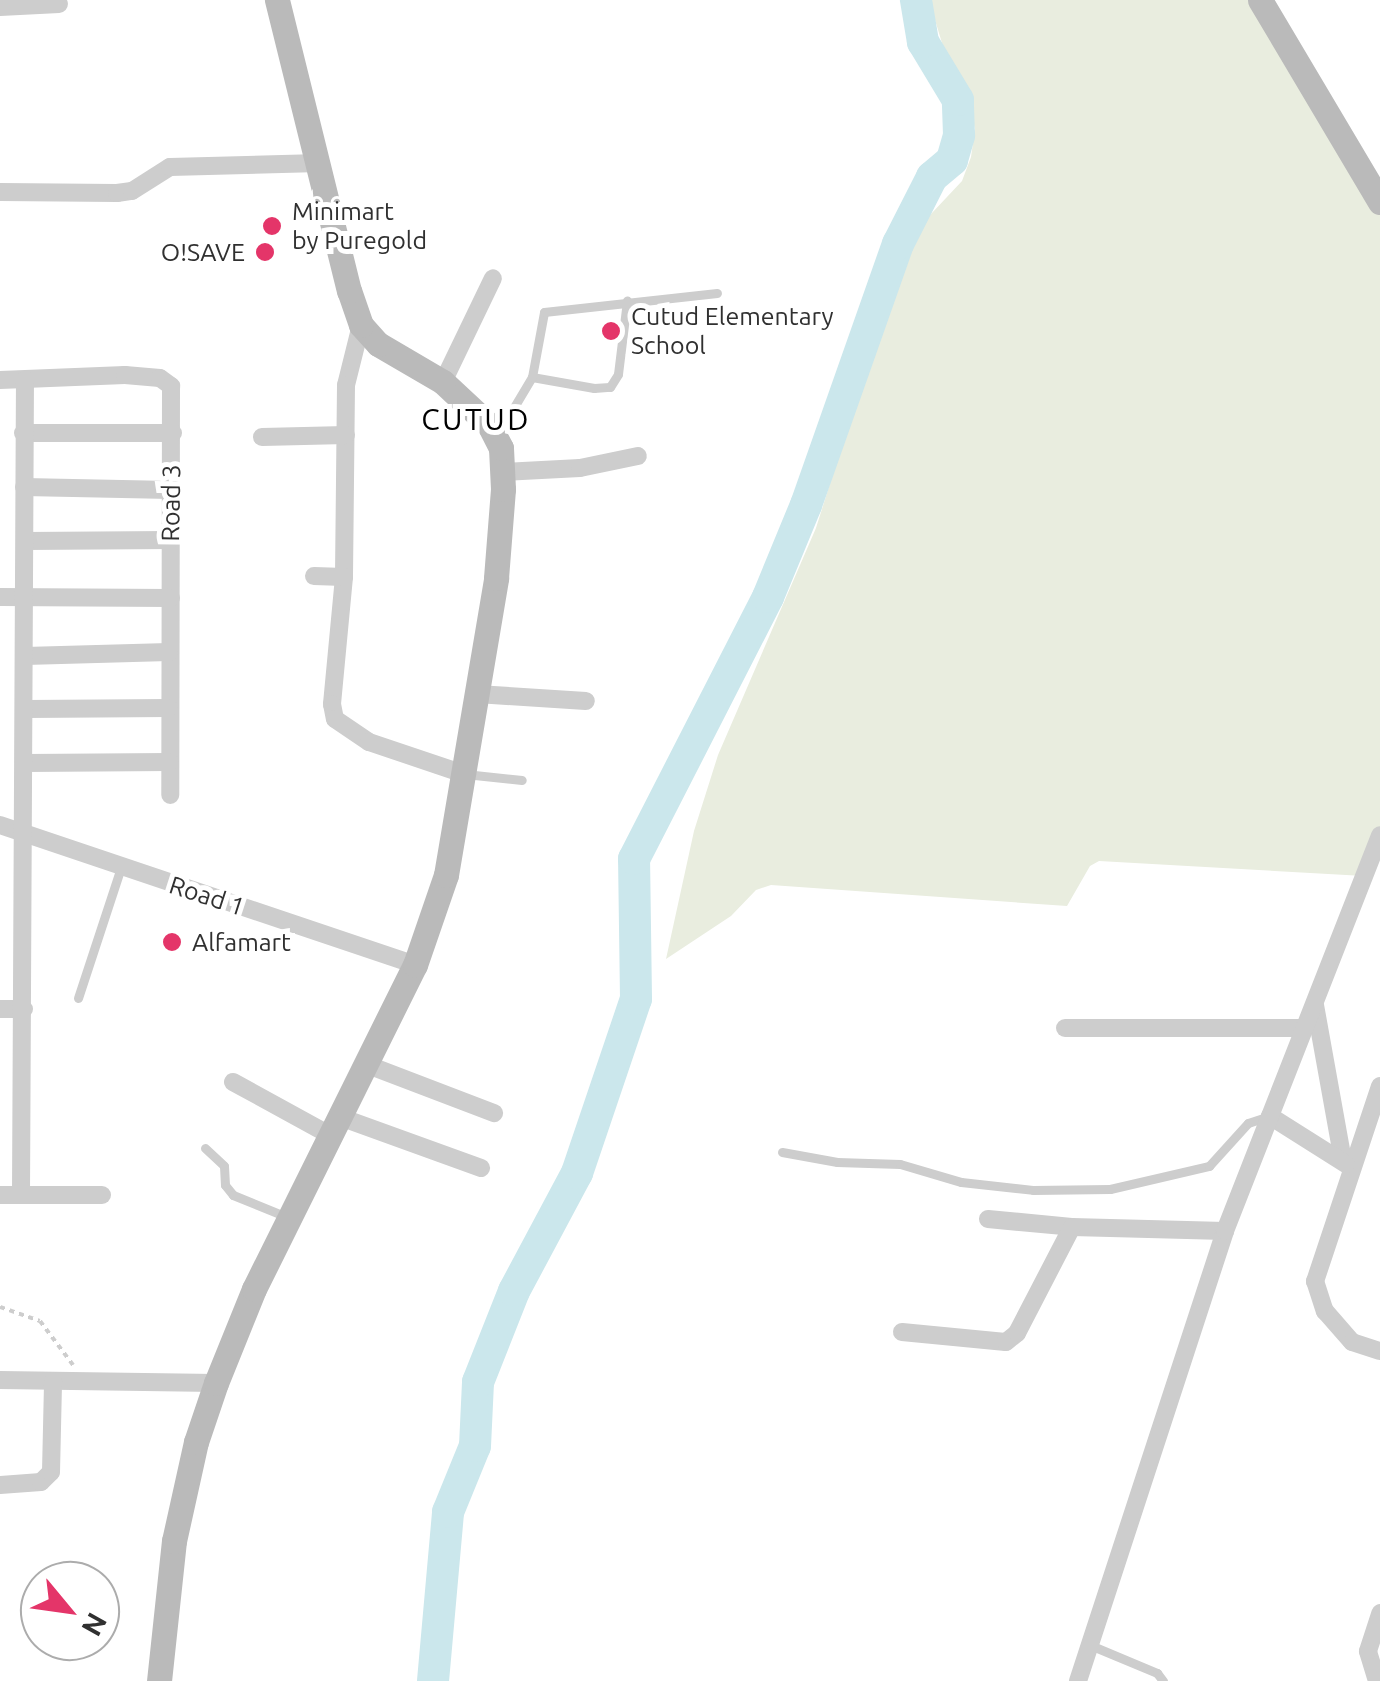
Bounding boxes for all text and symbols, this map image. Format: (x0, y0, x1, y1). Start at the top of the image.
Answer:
place label: Minimart by Puregold (292, 197, 427, 256)
marker: Minimart by Puregold (261, 215, 283, 237)
place label: O!SAVE (161, 237, 245, 267)
marker: O!SAVE (254, 241, 276, 263)
place label: Cutud Elementary School (631, 302, 834, 361)
marker: Cutud Elementary School (600, 320, 622, 342)
district label: CUTUD (421, 401, 531, 437)
street label: Road 3 (155, 464, 187, 542)
street label: Road 1 (166, 870, 248, 922)
place label: Alfamart (192, 927, 291, 957)
marker: Alfamart (161, 931, 183, 953)
north arrow (20, 1561, 120, 1661)
text: N (76, 1608, 114, 1641)

